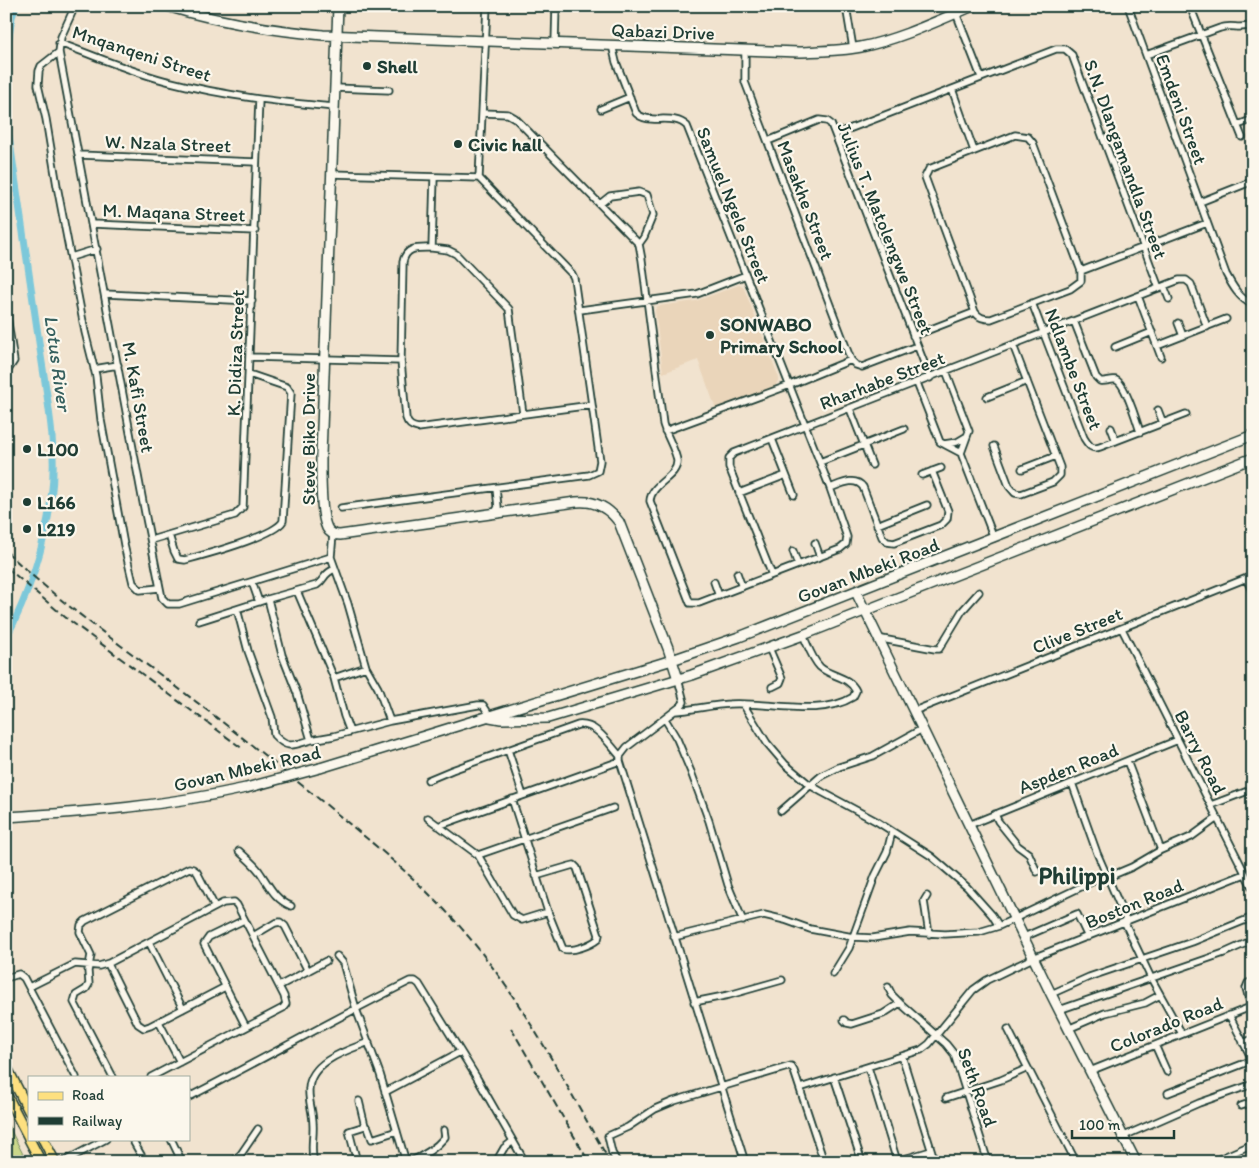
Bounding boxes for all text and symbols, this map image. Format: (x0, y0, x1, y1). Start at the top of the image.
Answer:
street label: Qabazi Drive (611, 18, 715, 45)
street label: Mnqanqeni Street (70, 20, 214, 87)
street label: Emdeni Street (1151, 51, 1212, 168)
place label: Shell (377, 55, 418, 78)
street label: S.N. Dlangamandla Street (1079, 56, 1172, 262)
marker: Shell (361, 60, 373, 72)
street label: Julius T. Matolengwe Street (832, 119, 939, 338)
street label: Samuel Ngele Street (692, 124, 775, 287)
street label: W. Nzala Street (104, 130, 232, 157)
place label: Civic hall (468, 133, 543, 156)
street label: Masakhe Street (772, 137, 839, 263)
marker: Civic hall (452, 138, 464, 150)
street label: M. Maqana Street (102, 199, 246, 226)
street label: K. Didiza Street (222, 289, 249, 417)
street label: Ndlambe Street (1040, 305, 1107, 433)
place label: SONWABO Primary School (720, 313, 843, 358)
water label: Lotus River (39, 314, 77, 414)
marker: SONWABO Primary School (704, 329, 716, 341)
street label: M. Kafi Street (117, 340, 160, 454)
street label: Rharhabe Street (816, 346, 948, 415)
street label: Steve Biko Drive (297, 373, 320, 505)
place label: L100 (37, 438, 79, 461)
marker: L100 (21, 443, 33, 455)
place label: L166 (37, 491, 76, 514)
marker: L166 (21, 496, 33, 508)
place label: L219 (37, 518, 75, 541)
marker: L219 (21, 523, 33, 535)
street label: Govan Mbeki Road (794, 533, 942, 608)
street label: Clive Street (1029, 602, 1126, 659)
street label: Barry Road (1169, 706, 1232, 799)
street label: Aspden Road (1015, 738, 1121, 799)
street label: Govan Mbeki Road (171, 740, 323, 797)
district label: Philippi (1038, 861, 1116, 891)
street label: Boston Road (1082, 873, 1187, 934)
street label: Colorado Road (1106, 991, 1227, 1058)
street label: Seth Road (953, 1044, 1003, 1130)
legend (28, 1076, 190, 1140)
text: Road (72, 1086, 105, 1104)
scale bar (1072, 1108, 1174, 1140)
text: Railway (72, 1112, 122, 1130)
text: 100 m (1079, 1116, 1121, 1134)

